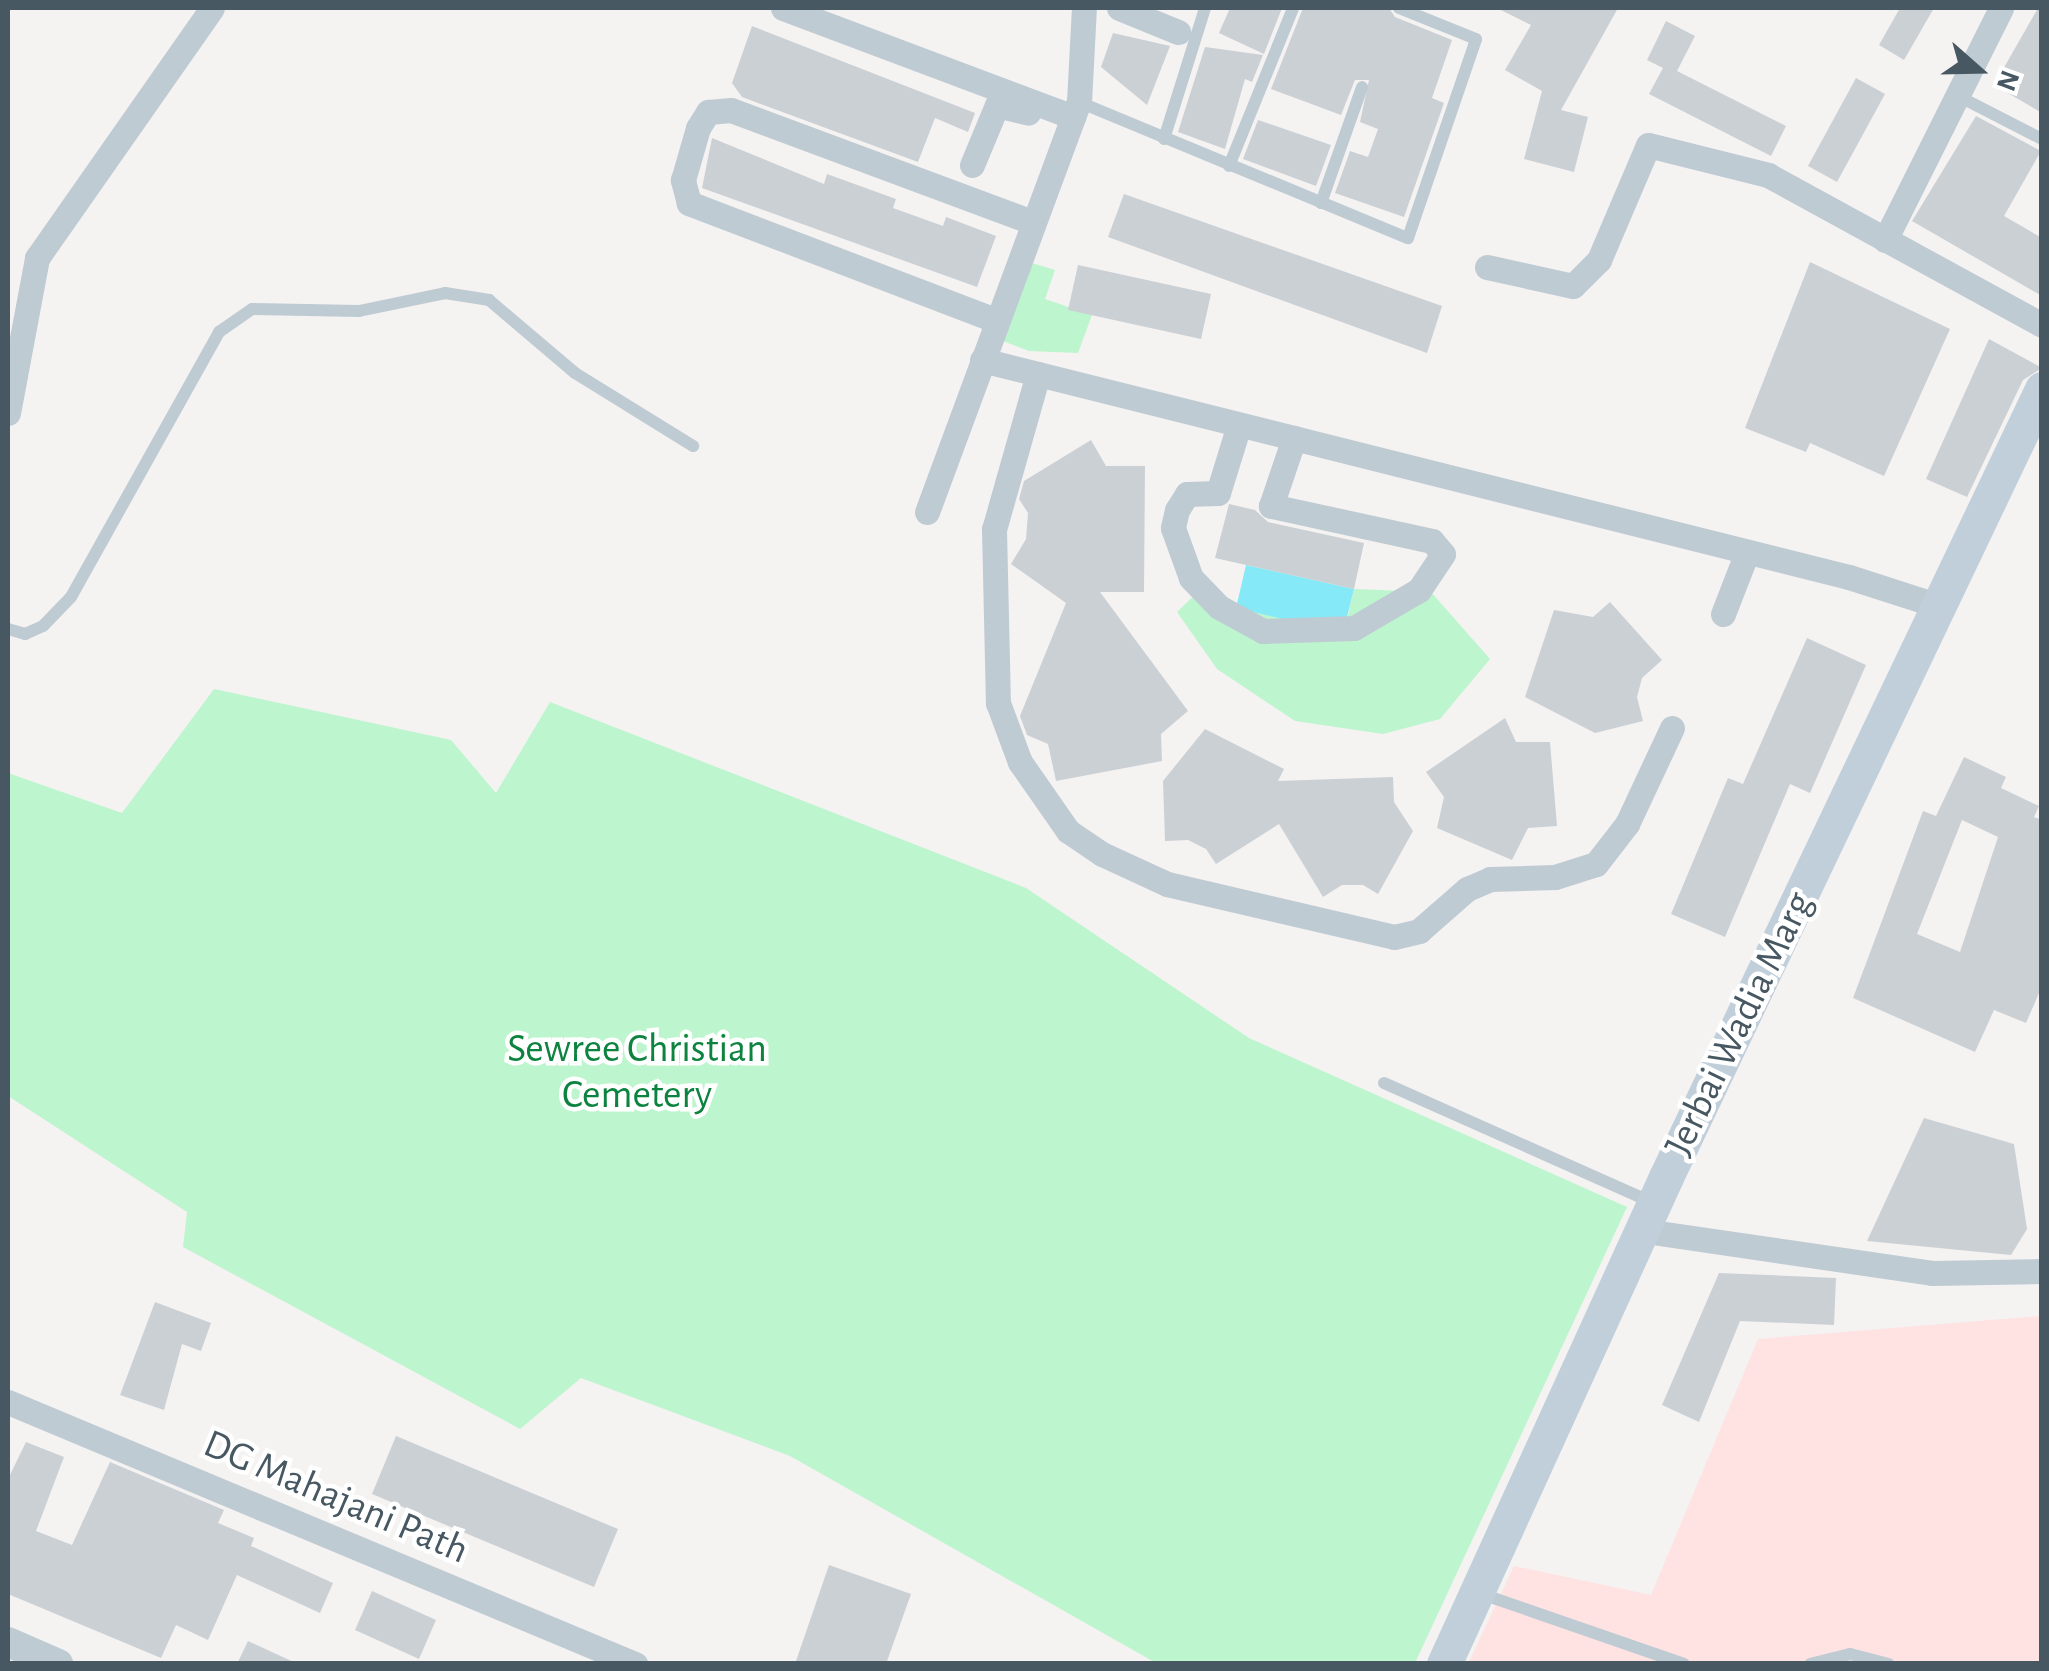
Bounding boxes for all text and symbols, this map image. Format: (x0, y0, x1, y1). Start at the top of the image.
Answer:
north arrow (1929, 20, 2029, 120)
text: N (1991, 66, 2024, 94)
street label: Jerbai Wadia Marg (1654, 884, 1824, 1164)
park label: Sewree Christian Cemetery (507, 1025, 767, 1119)
street label: DG Mahajani Path (196, 1420, 476, 1574)

